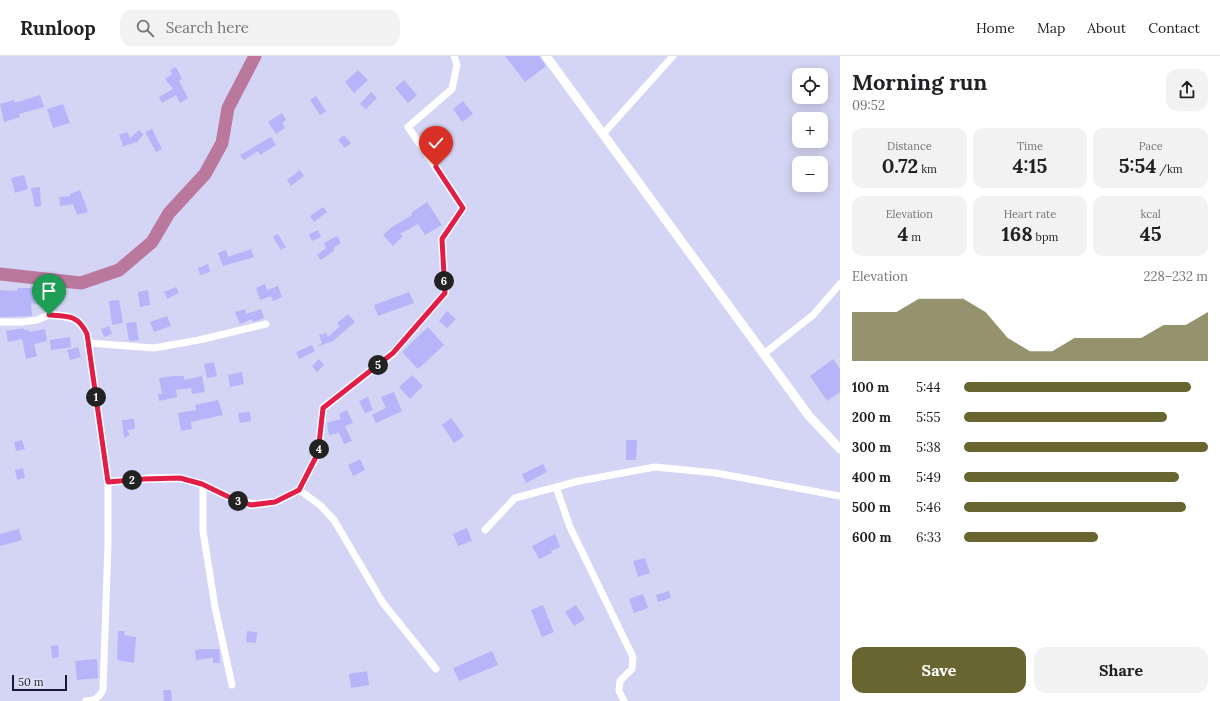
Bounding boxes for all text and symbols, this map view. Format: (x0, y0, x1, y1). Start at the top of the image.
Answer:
search box (120, 10, 400, 46)
text: Runloop (20, 16, 96, 40)
icon: search (134, 17, 156, 39)
text: Search here (166, 18, 249, 37)
text: Home (976, 19, 1015, 37)
text: Map (1037, 19, 1065, 37)
text: About (1087, 19, 1126, 37)
text: Contact (1148, 19, 1200, 37)
map controls (792, 68, 828, 192)
button: locate (792, 68, 828, 104)
text: Morning run (852, 68, 987, 96)
button: share (1166, 69, 1208, 111)
text: 09:52 (852, 97, 885, 114)
button: + (792, 112, 828, 148)
pin (419, 126, 453, 167)
icon: check (425, 132, 447, 154)
text: Distance (887, 139, 932, 153)
text: Time (1017, 139, 1043, 153)
text: Pace (1139, 139, 1163, 153)
text: 0.72 (882, 153, 918, 178)
text: 4:15 (1013, 153, 1047, 178)
text: 5:54 (1119, 153, 1156, 178)
button: − (792, 156, 828, 192)
text: km (918, 162, 937, 176)
text: /km (1156, 162, 1183, 176)
text: Elevation (886, 207, 933, 221)
text: Heart rate (1004, 207, 1056, 221)
text: kcal (1140, 207, 1161, 221)
text: 4 (897, 221, 908, 246)
text: 168 (1002, 221, 1033, 246)
text: 45 (1140, 221, 1162, 246)
text: m (908, 230, 921, 244)
text: bpm (1033, 230, 1058, 244)
text: Elevation (852, 268, 908, 285)
text: 228–232 m (1143, 268, 1208, 285)
pin: 6 (434, 271, 454, 291)
pin (32, 274, 66, 315)
text: 6 (441, 274, 447, 288)
icon: arrive (38, 280, 60, 302)
pin: 5 (368, 355, 388, 375)
text: 5 (375, 358, 381, 372)
text: 100 m (852, 379, 889, 396)
text: 5:44 (916, 379, 940, 396)
pin: 1 (86, 387, 106, 407)
text: 1 (94, 390, 98, 404)
text: 200 m (852, 409, 891, 426)
text: 5:55 (916, 409, 941, 426)
pin: 4 (309, 439, 329, 459)
text: 300 m (852, 439, 891, 456)
text: 5:38 (916, 439, 941, 456)
text: 4 (316, 442, 322, 456)
text: 400 m (852, 469, 891, 486)
text: 5:49 (916, 469, 941, 486)
pin: 2 (122, 470, 142, 490)
text: 2 (129, 473, 135, 487)
pin: 3 (228, 491, 248, 511)
text: 3 (235, 494, 241, 508)
text: 500 m (852, 499, 891, 516)
text: 5:46 (916, 499, 941, 516)
text: 600 m (852, 529, 891, 546)
text: 6:33 (916, 529, 941, 546)
button: Save (852, 647, 1026, 693)
button: Share (1034, 647, 1208, 693)
scale bar (12, 673, 67, 692)
text: 50 m (18, 675, 44, 689)

